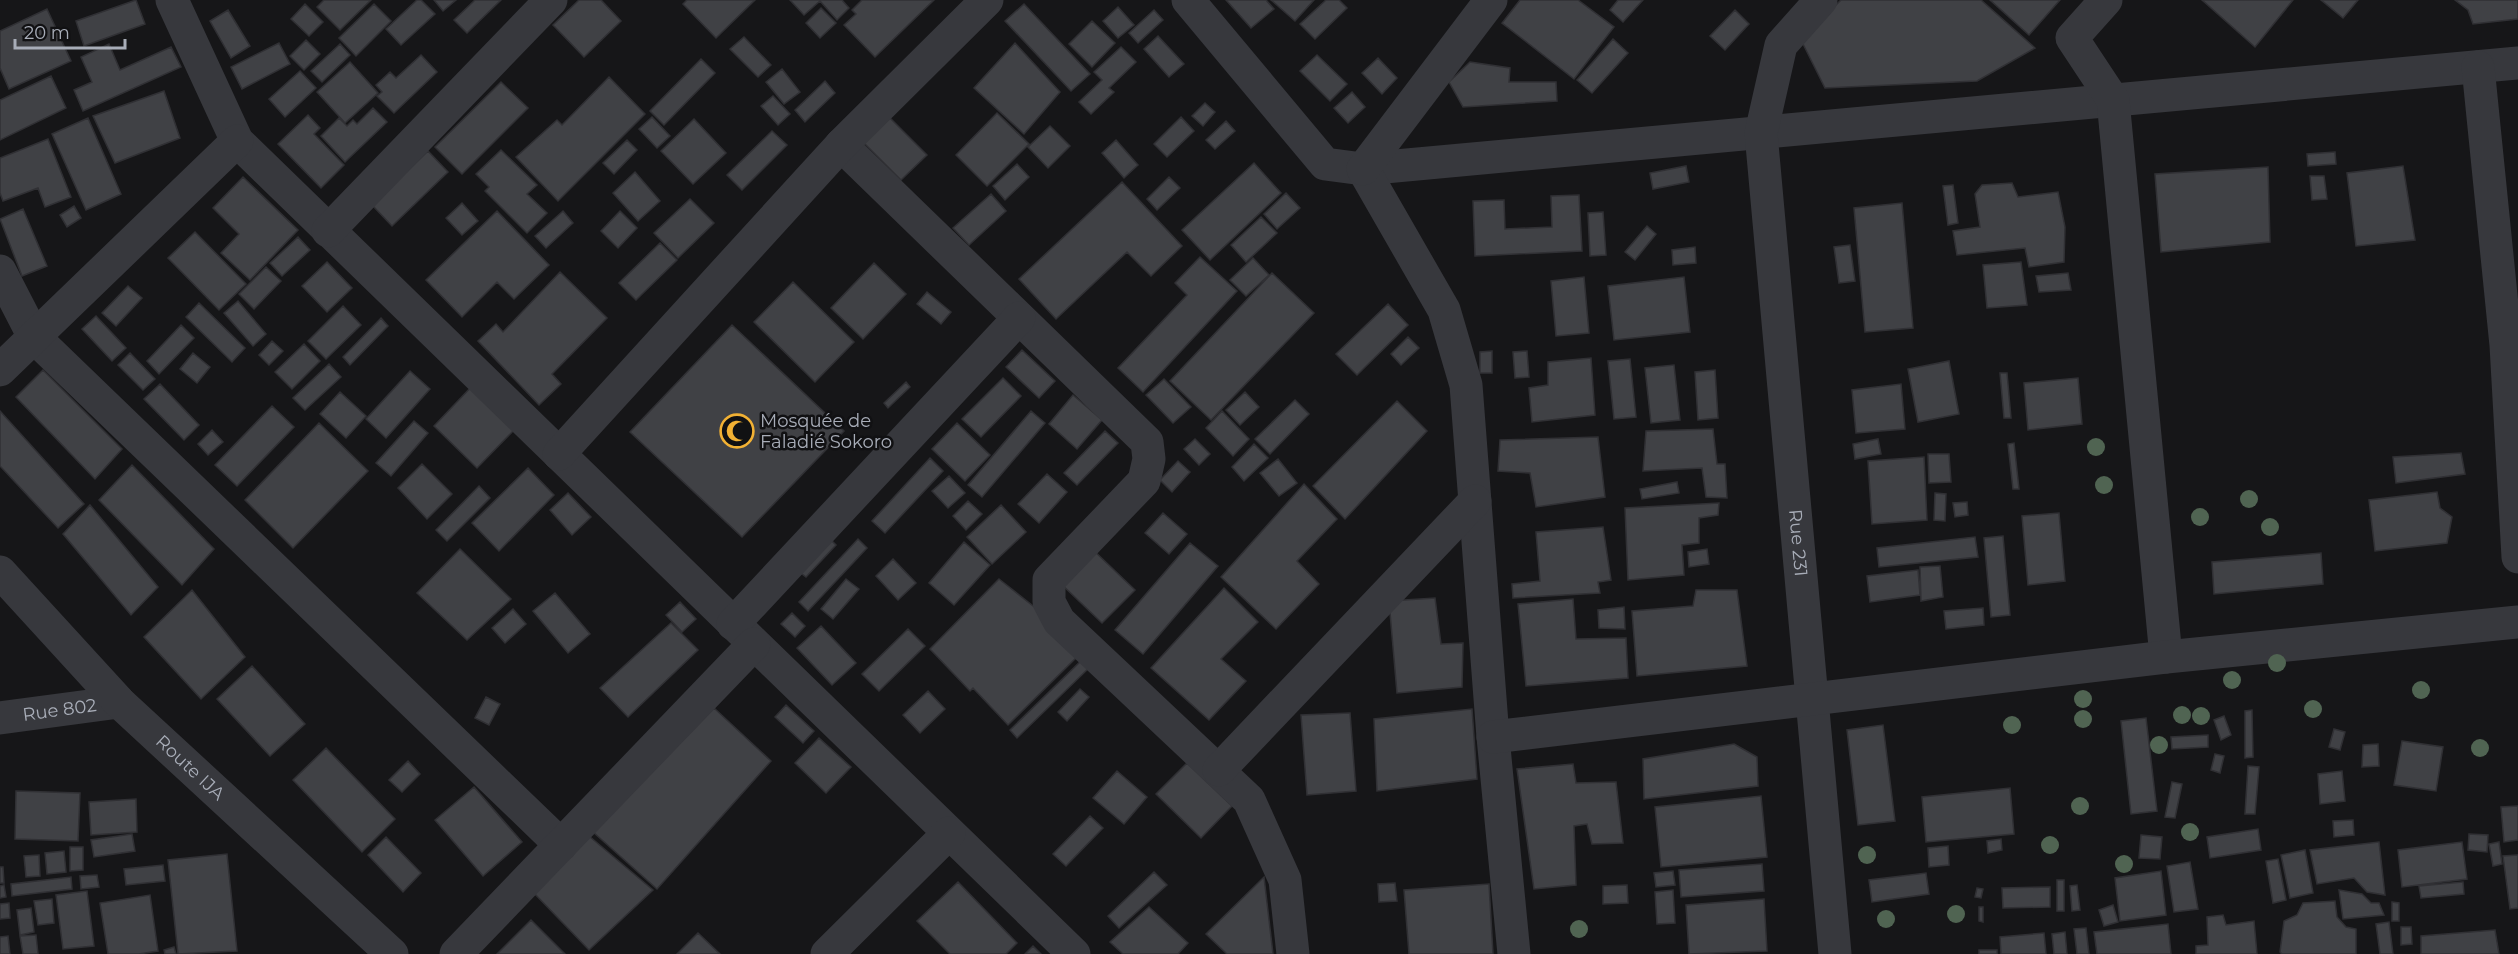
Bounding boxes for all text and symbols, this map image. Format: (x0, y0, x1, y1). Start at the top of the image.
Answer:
scale bar (15, 12, 124, 50)
text: 20 m (24, 22, 70, 44)
place label: Mosquée de Faladié Sokoro (760, 410, 892, 453)
mosque icon: Mosquée de Faladié Sokoro (719, 413, 755, 449)
street label: Rue 231 (1784, 508, 1812, 578)
street label: Rue 802 (21, 694, 98, 726)
street label: Route IJA (151, 730, 229, 805)

